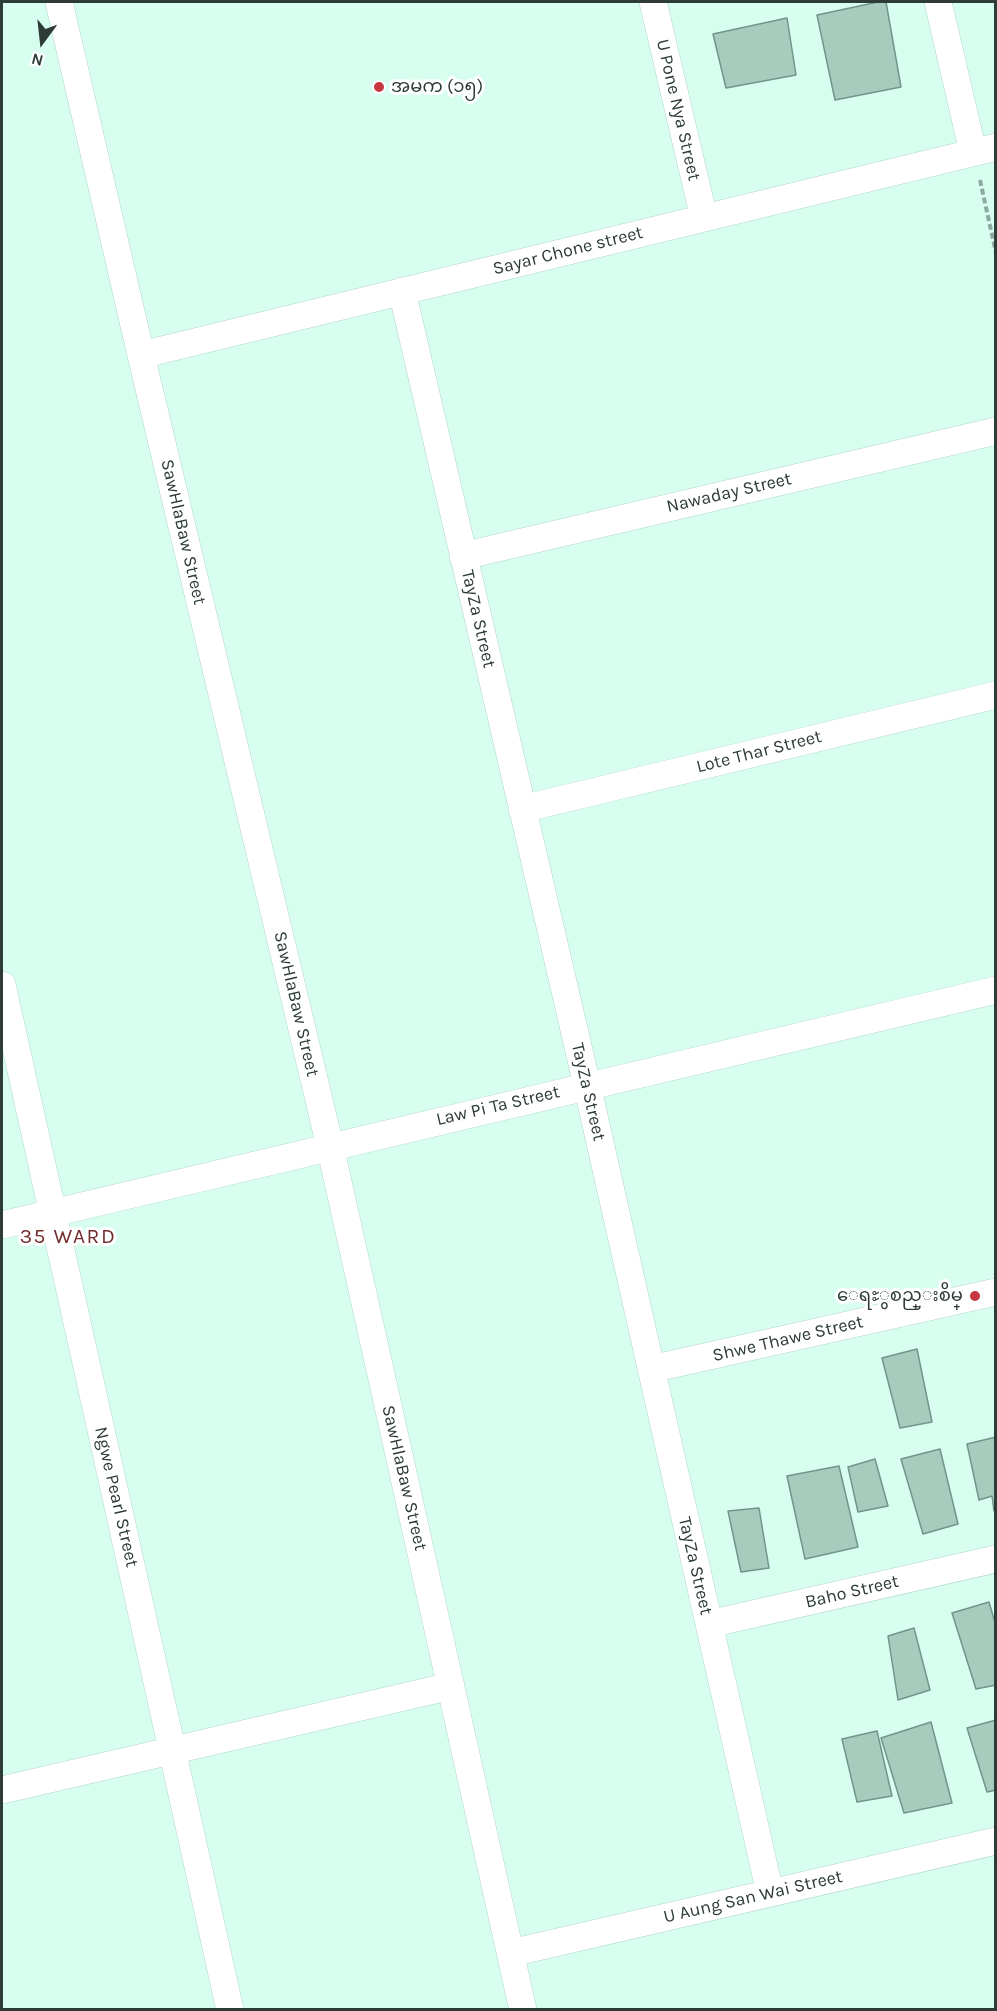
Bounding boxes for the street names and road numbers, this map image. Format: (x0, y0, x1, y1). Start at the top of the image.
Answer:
street label: U Pone Nya Street (651, 37, 705, 183)
street label: Sayar Chone street (491, 222, 645, 280)
street label: SawHlaBaw Street (156, 457, 210, 607)
street label: Nawaday Street (664, 468, 794, 518)
street label: TayZa Street (456, 568, 500, 670)
street label: Lote Thar Street (694, 726, 824, 778)
street label: SawHlaBaw Street (269, 929, 323, 1079)
street label: TayZa Street (566, 1041, 610, 1143)
street label: Law Pi Ta Street (434, 1081, 562, 1131)
street label: Shwe Thawe Street (711, 1311, 865, 1367)
street label: SawHlaBaw Street (377, 1403, 431, 1553)
street label: Ngwe Pearl Street (89, 1425, 143, 1569)
street label: TayZa Street (673, 1515, 717, 1617)
street label: Baho Street (803, 1571, 901, 1613)
street label: U Aung San Wai Street (661, 1866, 845, 1928)

